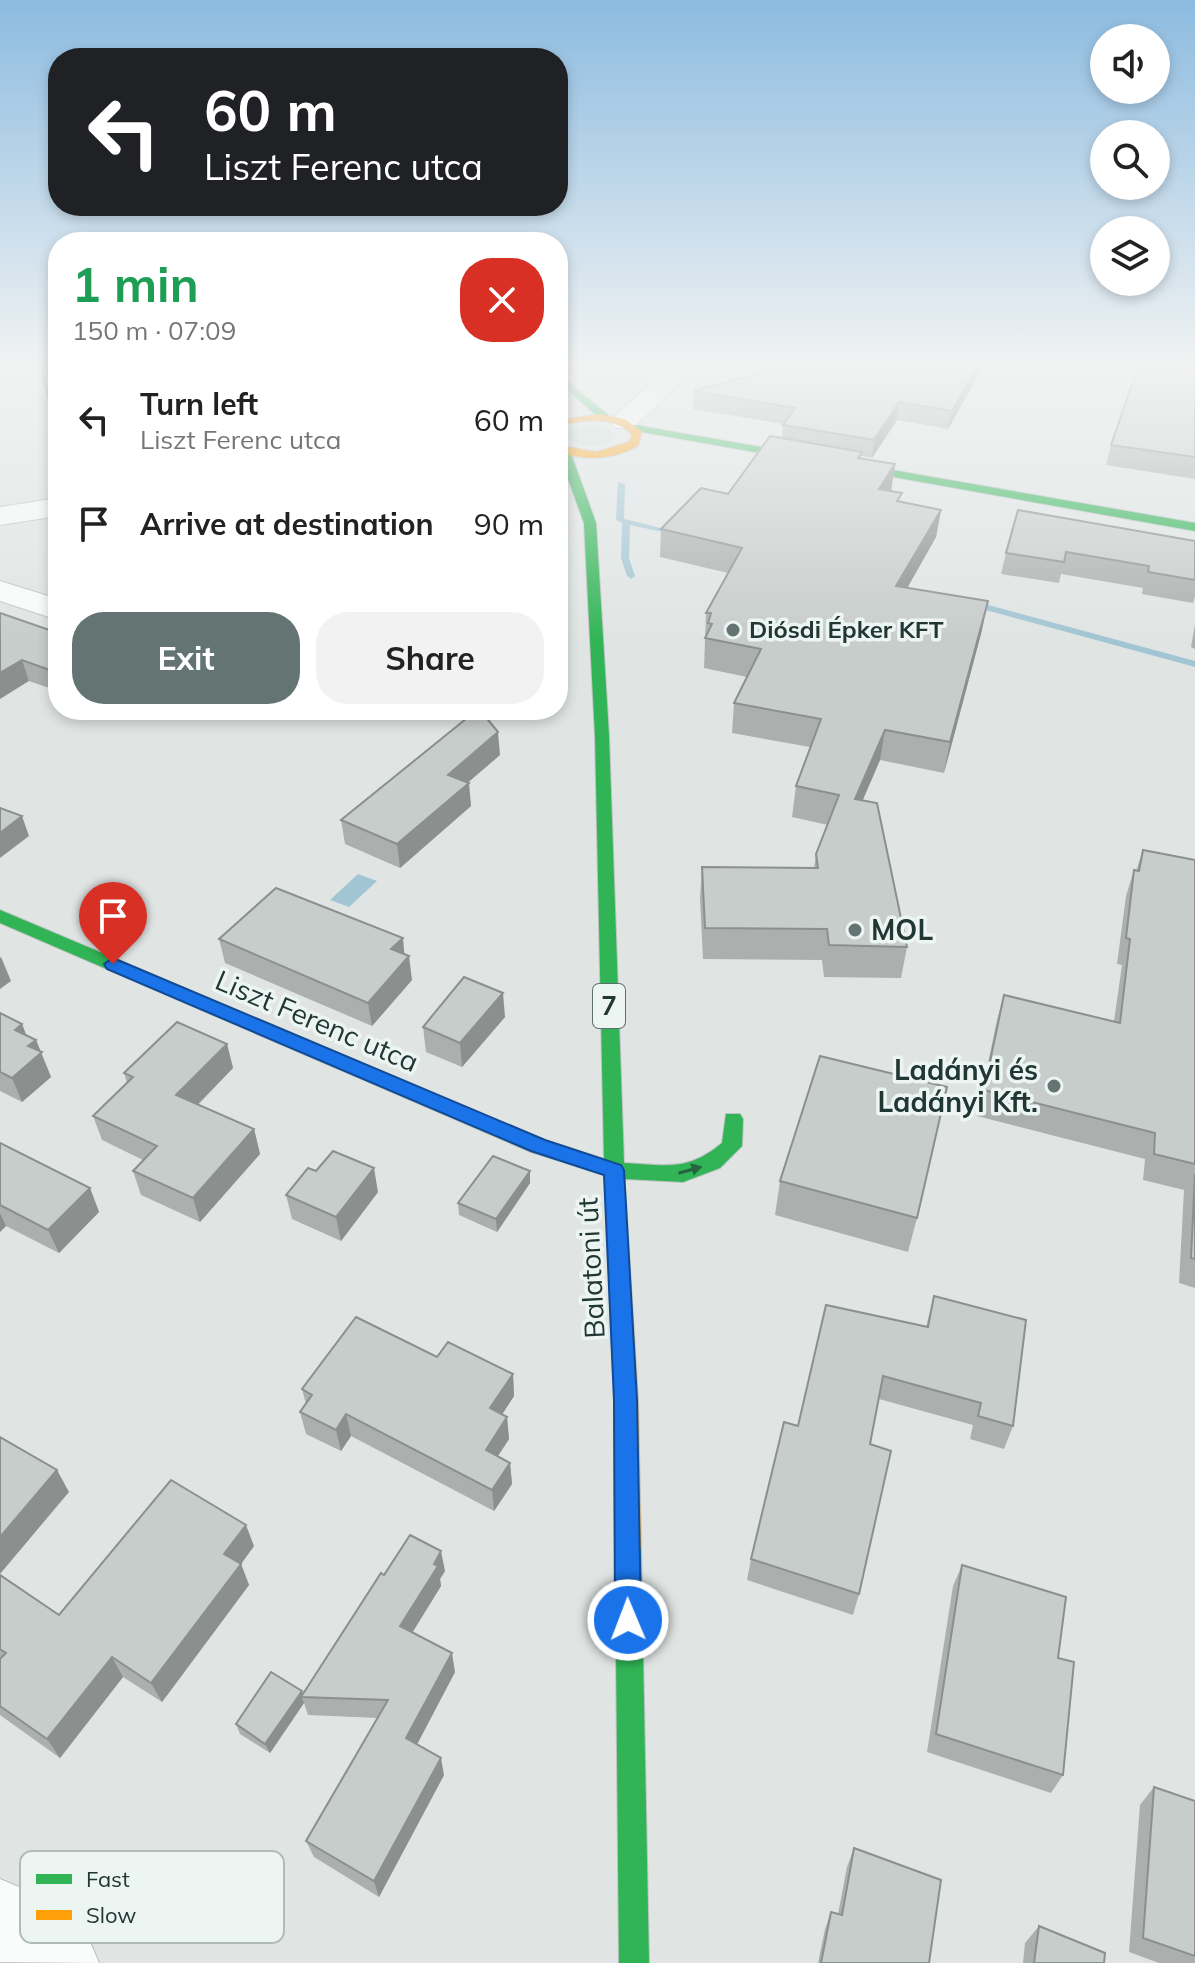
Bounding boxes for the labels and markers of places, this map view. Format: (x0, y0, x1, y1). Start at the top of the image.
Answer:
place label: Diósdi Épker KFT (749, 614, 944, 644)
marker: Diósdi Épker KFT (724, 621, 742, 639)
pin (79, 882, 147, 964)
place label: MOL (871, 912, 933, 947)
marker: MOL (846, 921, 864, 939)
place label: Ladányi és Ladányi Kft. (877, 1052, 1038, 1119)
marker: Ladányi és Ladányi Kft. (1045, 1077, 1063, 1095)

